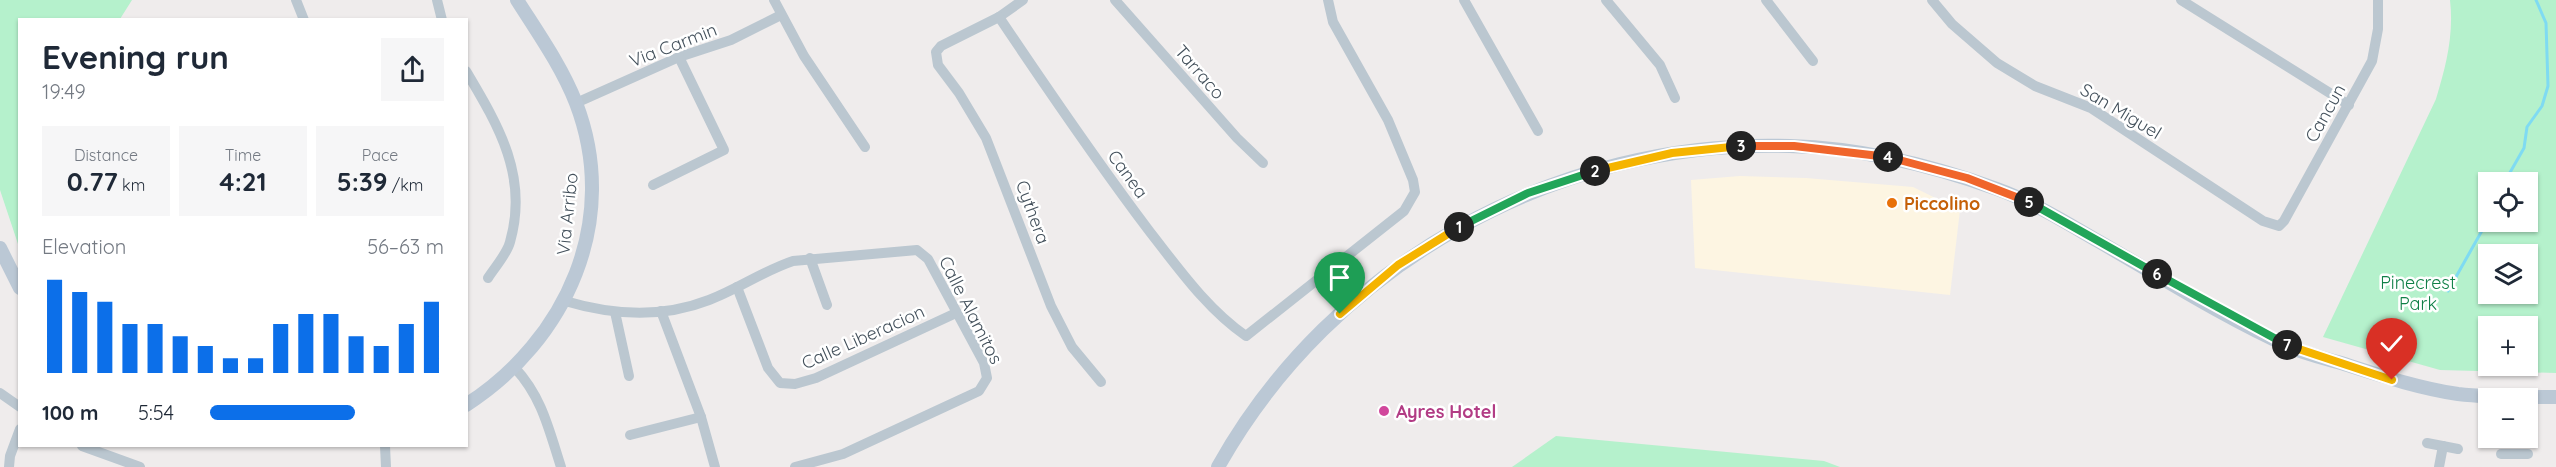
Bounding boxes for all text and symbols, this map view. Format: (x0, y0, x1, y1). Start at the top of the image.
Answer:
street label: Via Carmin (626, 18, 720, 72)
text: Evening run (42, 36, 229, 77)
button: share (381, 38, 444, 101)
street label: Tarraco (1170, 40, 1230, 104)
street label: San Miguel (2076, 78, 2166, 144)
text: 19:49 (42, 79, 86, 104)
street label: Cancun (2300, 80, 2350, 146)
pin: 3 (1726, 131, 1756, 161)
text: 3 (1737, 136, 1745, 156)
pin: 4 (1873, 142, 1903, 172)
text: Distance (74, 145, 138, 165)
text: Time (225, 145, 261, 165)
text: Pace (362, 145, 398, 165)
street label: Canea (1103, 145, 1153, 203)
text: 4 (1883, 147, 1893, 167)
pin: 2 (1580, 156, 1610, 186)
text: 2 (1590, 161, 1600, 181)
text: 0.77 (67, 165, 118, 198)
text: 4:21 (219, 165, 267, 198)
text: 5:39 (337, 165, 387, 198)
street label: Via Arribo (551, 172, 583, 256)
map controls (2478, 172, 2538, 448)
button: locate (2478, 172, 2538, 232)
text: km (118, 175, 145, 195)
text: /km (387, 175, 423, 195)
street label: Cythera (1011, 177, 1055, 247)
pin: 5 (2014, 187, 2044, 217)
place label: Piccolino (1904, 192, 1980, 215)
text: 5 (2024, 192, 2034, 212)
marker: Piccolino (1885, 196, 1899, 210)
pin: 1 (1444, 212, 1474, 242)
text: 1 (1456, 217, 1462, 237)
text: Elevation (42, 234, 126, 259)
text: 56–63 m (367, 234, 444, 259)
button: layers (2478, 244, 2538, 304)
street label: Calle Alamitos (934, 252, 1008, 368)
pin (1314, 252, 1365, 314)
pin: 6 (2142, 259, 2172, 289)
icon: arrive (1323, 261, 1356, 294)
text: 6 (2153, 264, 2161, 284)
park label: Pinecrest Park (2380, 271, 2456, 315)
street label: Calle Liberacion (798, 300, 928, 374)
button: + (2478, 316, 2538, 376)
pin (2366, 318, 2417, 380)
icon: check (2375, 327, 2408, 360)
pin: 7 (2272, 330, 2302, 360)
text: 7 (2283, 335, 2291, 355)
button: − (2478, 388, 2538, 448)
text: 100 m (42, 400, 98, 425)
text: 5:54 (138, 400, 174, 425)
place label: Ayres Hotel (1396, 400, 1496, 423)
marker: Ayres Hotel (1377, 404, 1391, 418)

